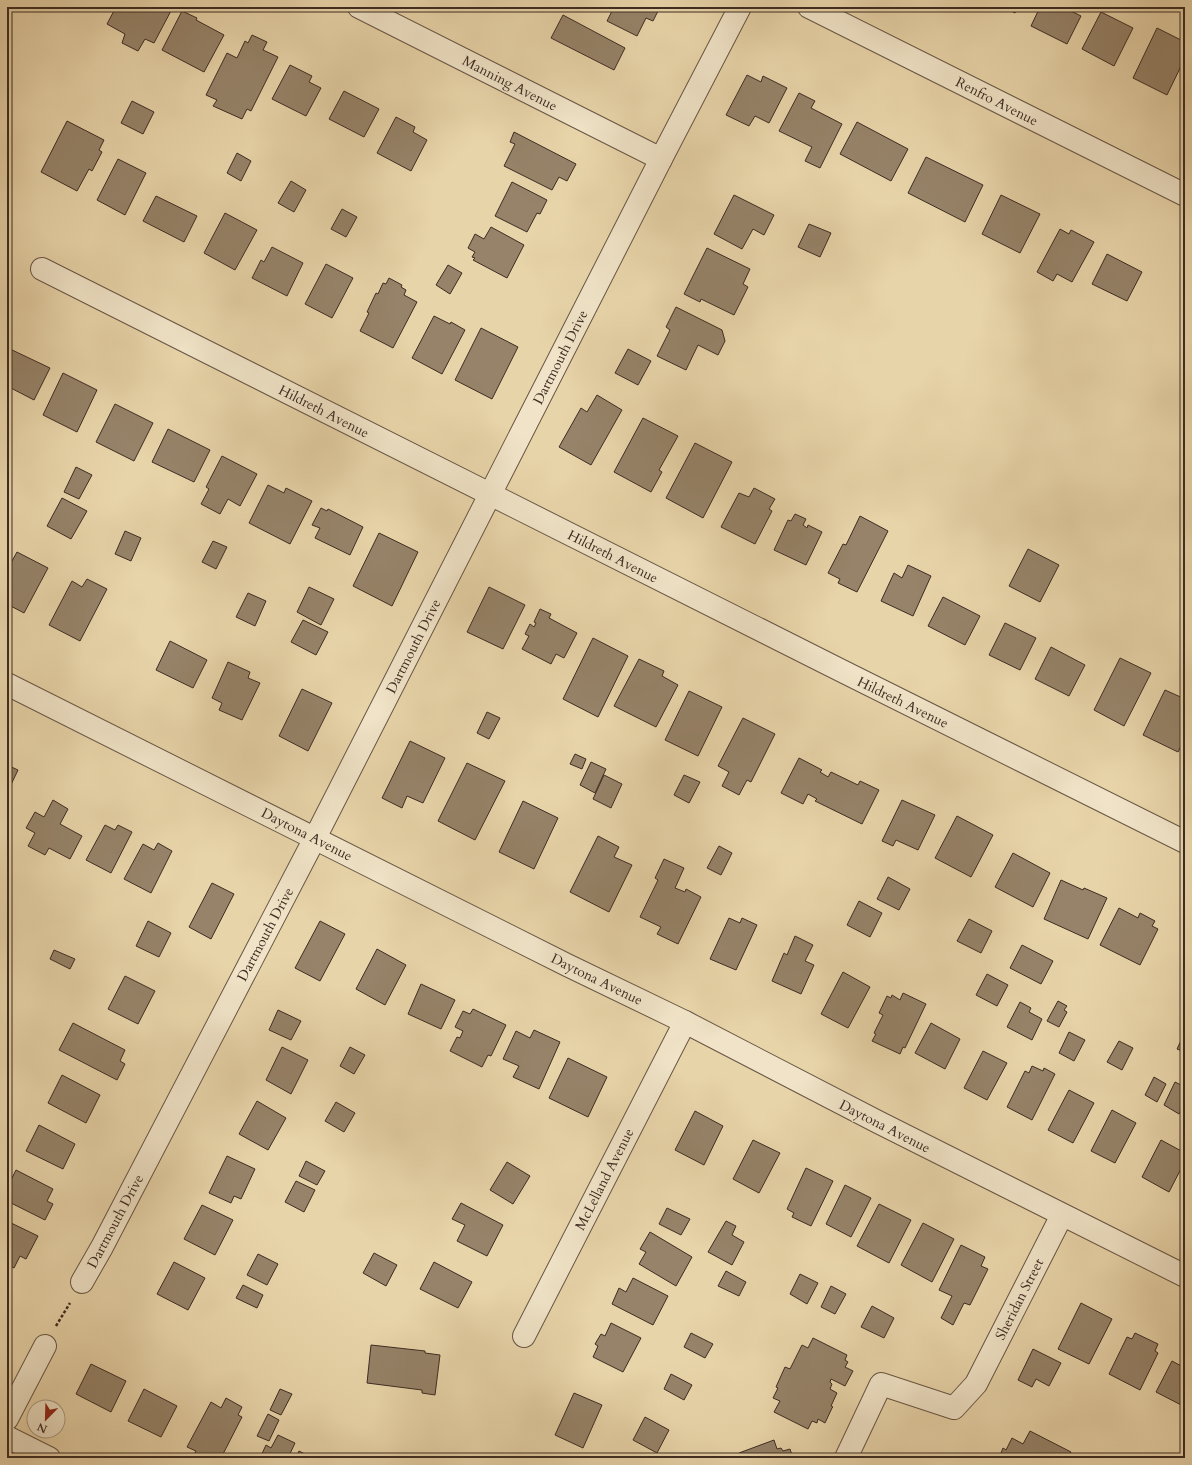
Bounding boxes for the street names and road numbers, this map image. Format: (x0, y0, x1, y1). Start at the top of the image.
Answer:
street label: Manning Avenue (459, 51, 560, 116)
street label: Renfro Avenue (952, 73, 1041, 130)
street label: Dartmouth Drive (528, 307, 592, 408)
street label: Hildreth Avenue (275, 380, 372, 442)
street label: Hildreth Avenue (564, 525, 661, 587)
street label: Dartmouth Drive (381, 596, 445, 697)
street label: Hildreth Avenue (854, 672, 952, 733)
street label: Daytona Avenue (258, 803, 356, 866)
street label: Dartmouth Drive (233, 884, 298, 985)
street label: Daytona Avenue (548, 949, 646, 1010)
street label: Daytona Avenue (836, 1095, 934, 1158)
street label: McLelland Avenue (571, 1125, 638, 1233)
street label: Dartmouth Drive (83, 1171, 148, 1272)
street label: Sheridan Street (991, 1255, 1048, 1343)

